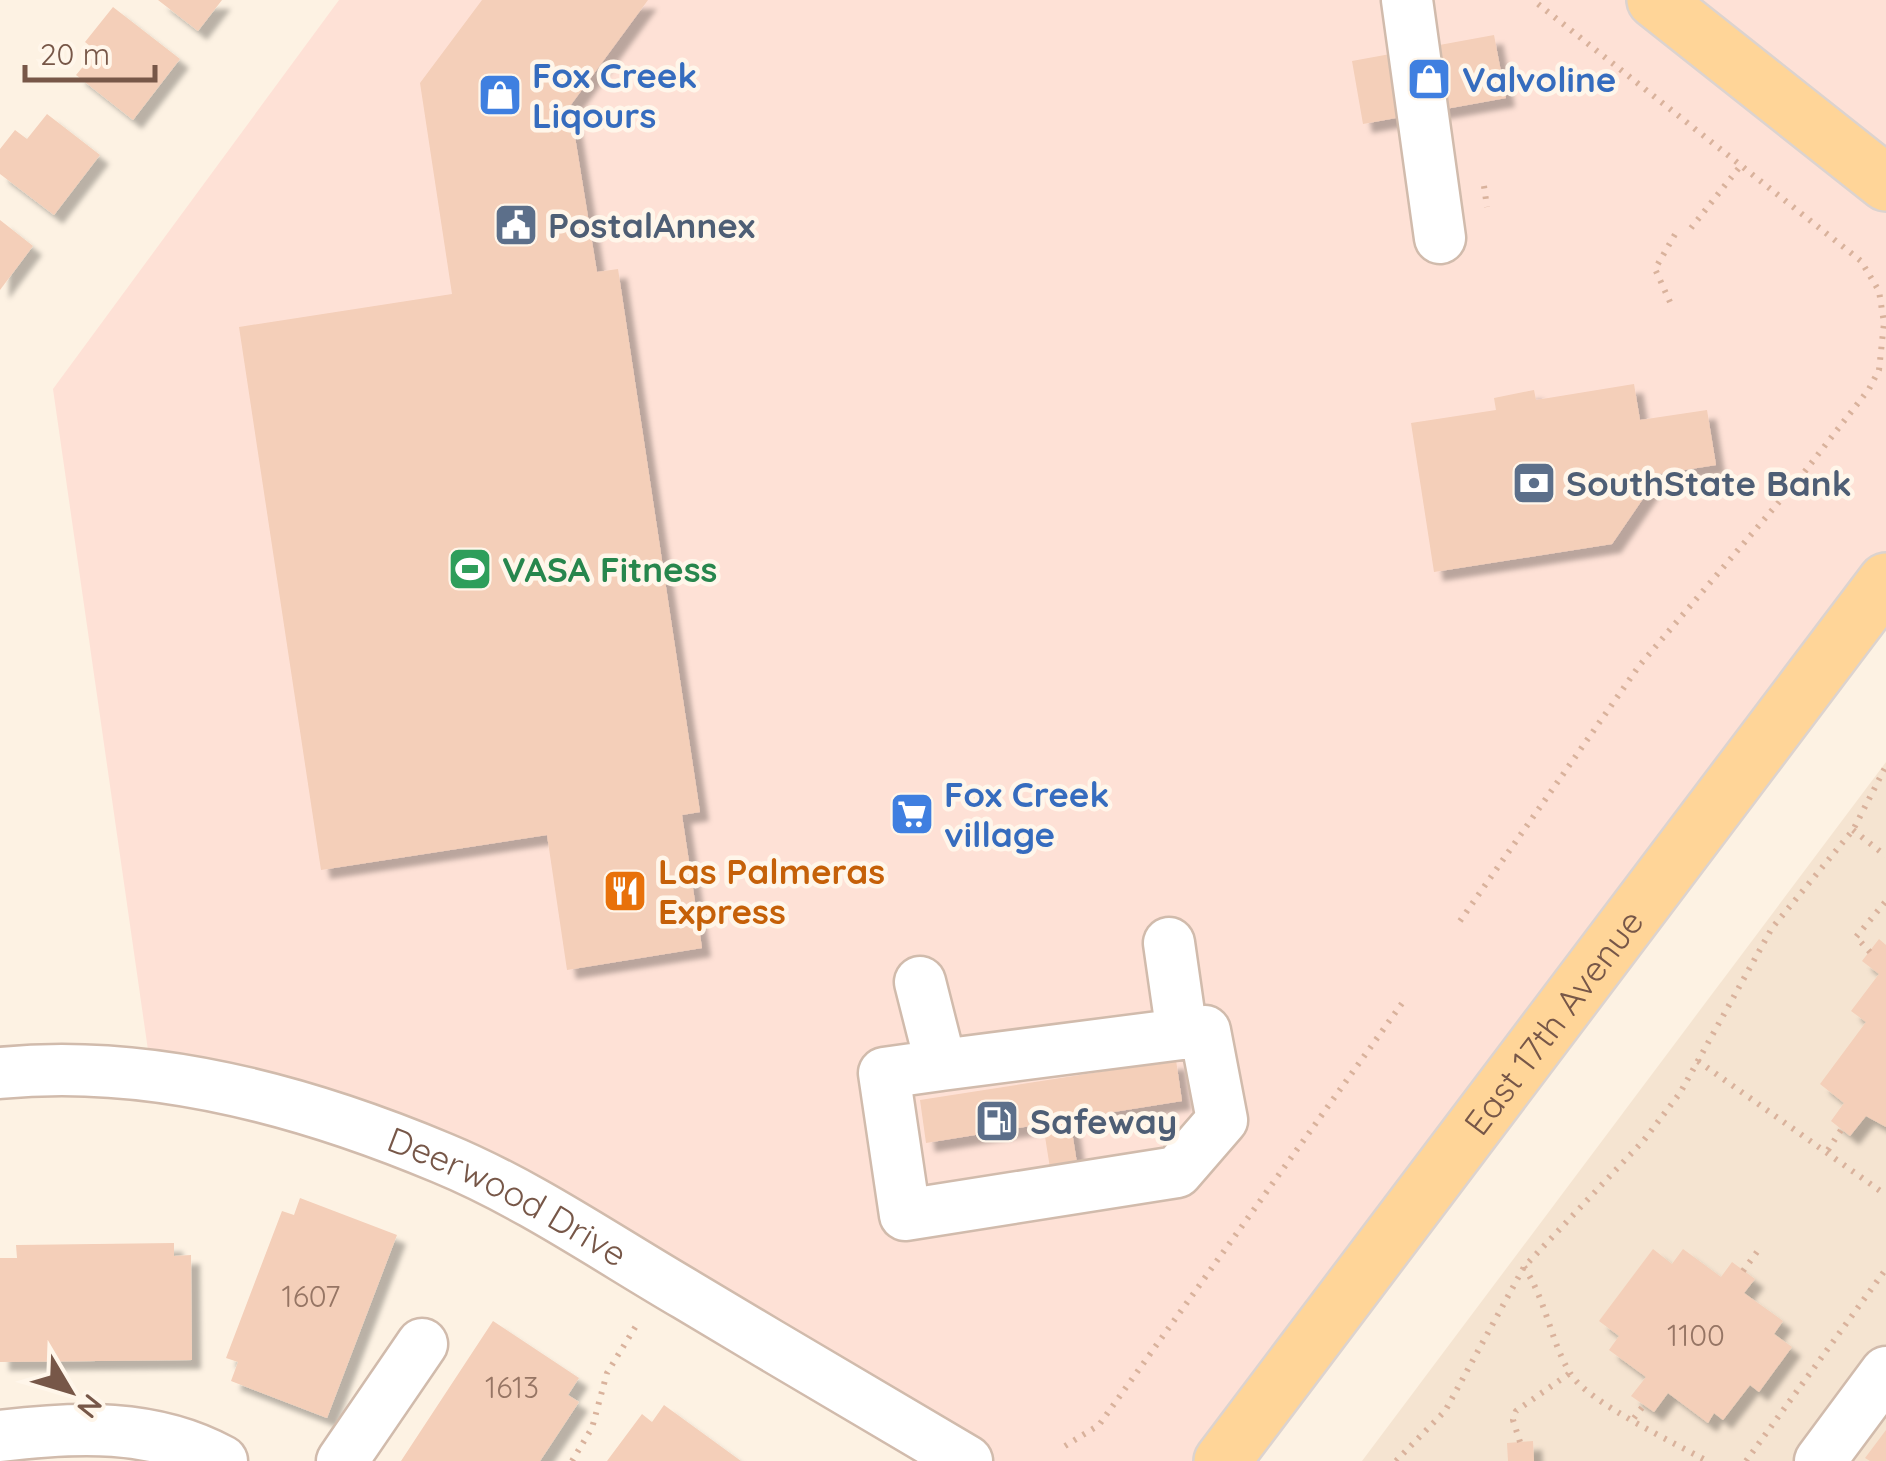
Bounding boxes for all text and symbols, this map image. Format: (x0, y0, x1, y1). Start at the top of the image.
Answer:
scale bar (25, 20, 155, 82)
text: 20 m (40, 35, 110, 73)
place label: Fox Creek Liqours (532, 53, 697, 137)
shop icon: Valvoline (1406, 56, 1452, 102)
place label: Valvoline (1462, 57, 1616, 101)
shop icon: Fox Creek Liqours (477, 72, 523, 118)
public building icon: PostalAnnex (493, 202, 539, 248)
place label: PostalAnnex (548, 203, 755, 247)
bank icon: SouthState Bank (1511, 460, 1557, 506)
place label: SouthState Bank (1566, 461, 1852, 505)
sports icon: VASA Fitness (447, 546, 493, 592)
place label: VASA Fitness (502, 547, 717, 591)
place label: Fox Creek village (944, 772, 1109, 856)
supermarket icon: Fox Creek village (889, 791, 935, 837)
place label: Las Palmeras Express (658, 849, 885, 933)
restaurant icon: Las Palmeras Express (602, 868, 648, 914)
street label: East 17th Avenue (1454, 901, 1652, 1143)
fuel station icon: Safeway (974, 1098, 1020, 1144)
place label: Safeway (1030, 1099, 1177, 1143)
street label: Deerwood Drive (382, 1117, 635, 1276)
house number: 1607 (282, 1277, 340, 1315)
house number: 1100 (1667, 1316, 1725, 1354)
north arrow (20, 1341, 120, 1441)
house number: 1613 (485, 1368, 539, 1406)
text: N (70, 1388, 110, 1426)

